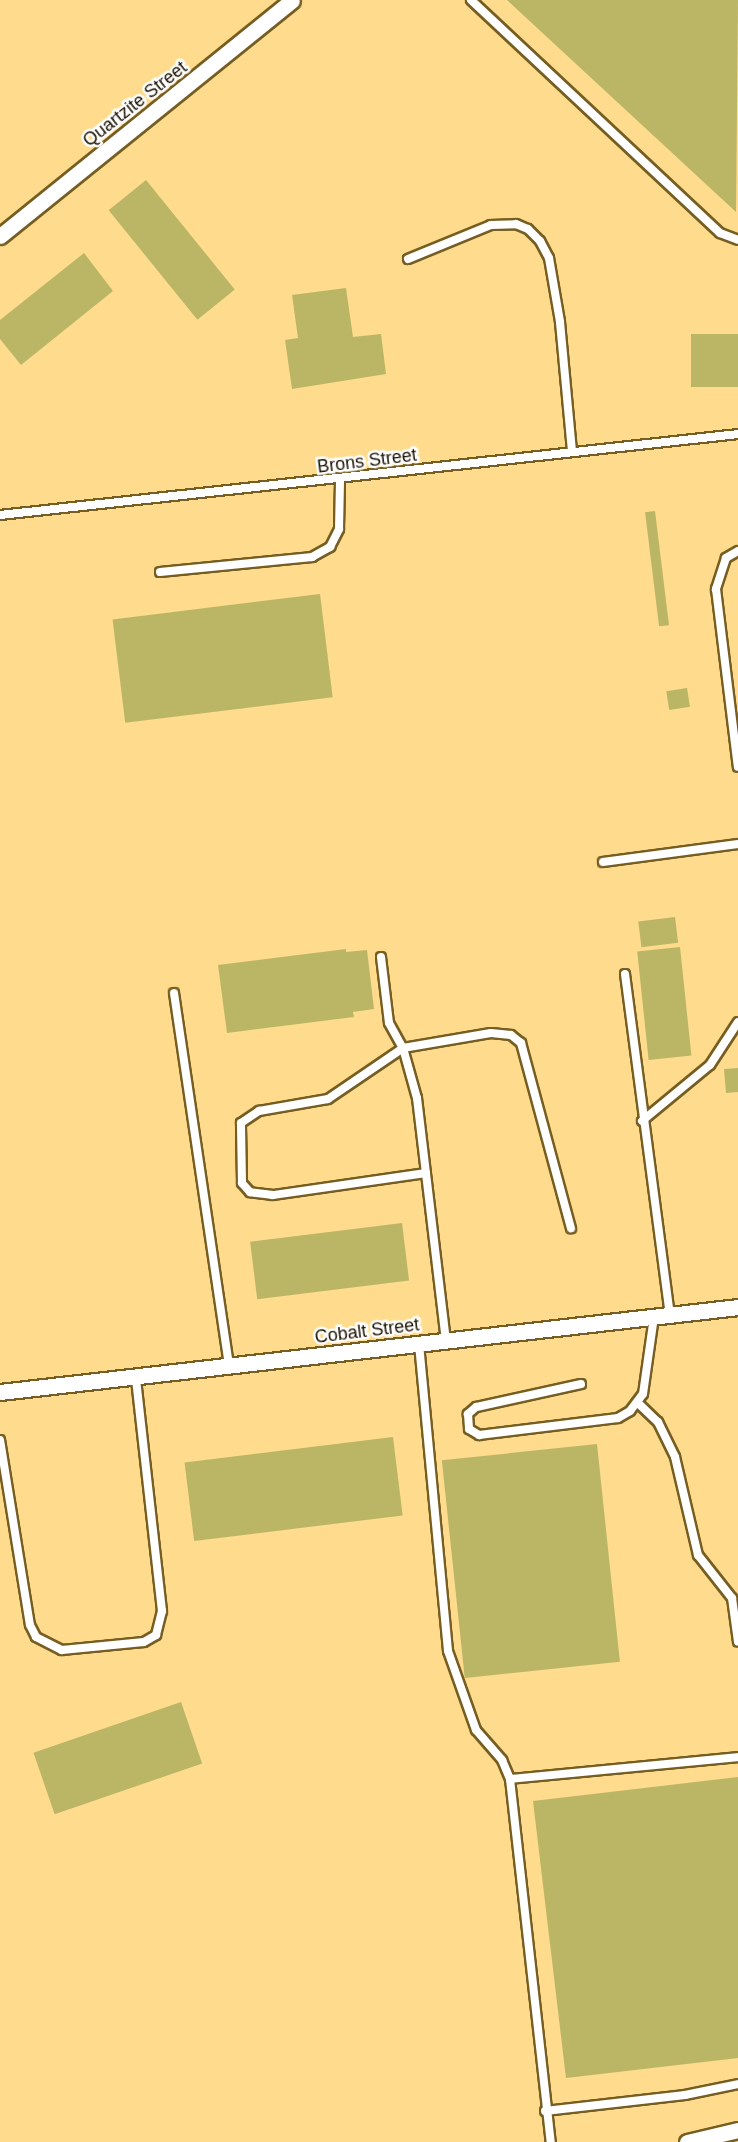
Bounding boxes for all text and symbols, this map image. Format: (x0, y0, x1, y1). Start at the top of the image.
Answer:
street label: Quartzite Street (79, 57, 191, 151)
street label: Brons Street (316, 444, 418, 478)
street label: Cobalt Street (314, 1314, 420, 1348)

